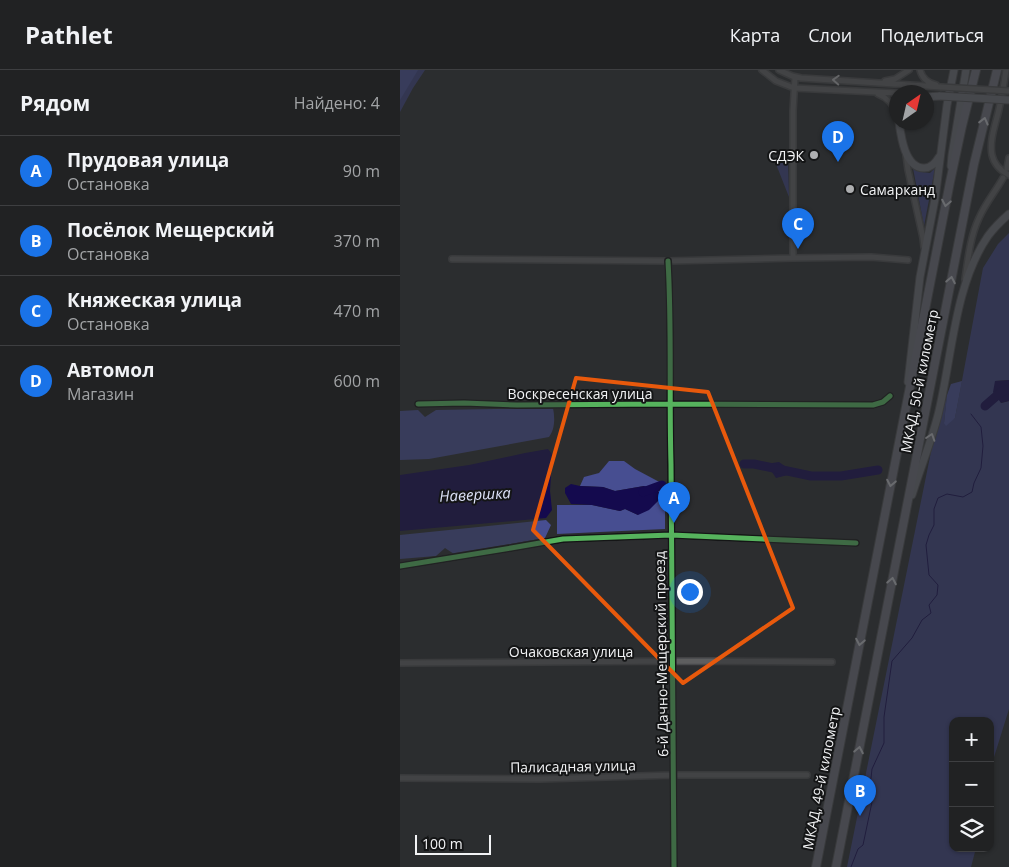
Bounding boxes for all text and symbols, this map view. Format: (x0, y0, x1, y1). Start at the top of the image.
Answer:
text: Pathlet (25, 18, 113, 51)
text: Карта (730, 23, 780, 47)
text: Слои (808, 23, 852, 47)
text: Поделиться (880, 23, 984, 47)
one-way arrow (832, 75, 840, 86)
north arrow (889, 85, 934, 130)
text: Рядом (20, 89, 90, 117)
text: Найдено: 4 (294, 92, 380, 114)
one-way arrow (978, 116, 989, 125)
pin: D (822, 121, 854, 162)
place label: СДЭК (768, 146, 804, 165)
text: Прудовая улица (67, 147, 229, 173)
marker: СДЭК (808, 149, 820, 161)
text: A (30, 160, 42, 182)
text: 90 m (343, 160, 380, 182)
text: Остановка (67, 173, 150, 195)
place label: Самарканд (860, 180, 935, 199)
marker: Самарканд (844, 183, 856, 195)
one-way arrow (942, 198, 952, 207)
pin: C (782, 208, 814, 249)
text: Посёлок Мещерский (67, 217, 275, 243)
text: B (31, 230, 41, 252)
text: 370 m (334, 230, 380, 252)
text: Остановка (67, 243, 150, 265)
one-way arrow (946, 275, 956, 284)
text: Княжеская улица (67, 287, 242, 313)
text: C (31, 300, 41, 322)
text: 470 m (334, 300, 380, 322)
street label: МКАД, 50-й километр (896, 308, 942, 454)
text: Остановка (67, 313, 150, 335)
text: Автомол (67, 357, 154, 383)
text: D (30, 370, 42, 392)
text: 600 m (334, 370, 380, 392)
text: Магазин (67, 383, 134, 405)
street label: Воскресенская улица (508, 384, 652, 403)
one-way arrow (925, 433, 935, 442)
one-way arrow (887, 478, 897, 487)
water label: Навершка (439, 482, 512, 506)
pin: A (658, 482, 690, 523)
street label: 6-й Дачно-Мещерский проезд (650, 551, 672, 757)
one-way arrow (887, 576, 897, 585)
your location (677, 579, 703, 605)
one-way arrow (855, 638, 866, 646)
street label: Очаковская улица (509, 642, 633, 661)
street label: МКАД, 49-й километр (798, 705, 844, 851)
map controls (949, 717, 994, 852)
button: + (949, 717, 994, 762)
one-way arrow (853, 746, 864, 755)
street label: Палисадная улица (510, 755, 636, 777)
button: − (949, 762, 994, 807)
pin: B (844, 775, 876, 816)
button: layers (949, 807, 994, 852)
scale bar (415, 832, 491, 855)
text: 100 m (422, 834, 463, 853)

